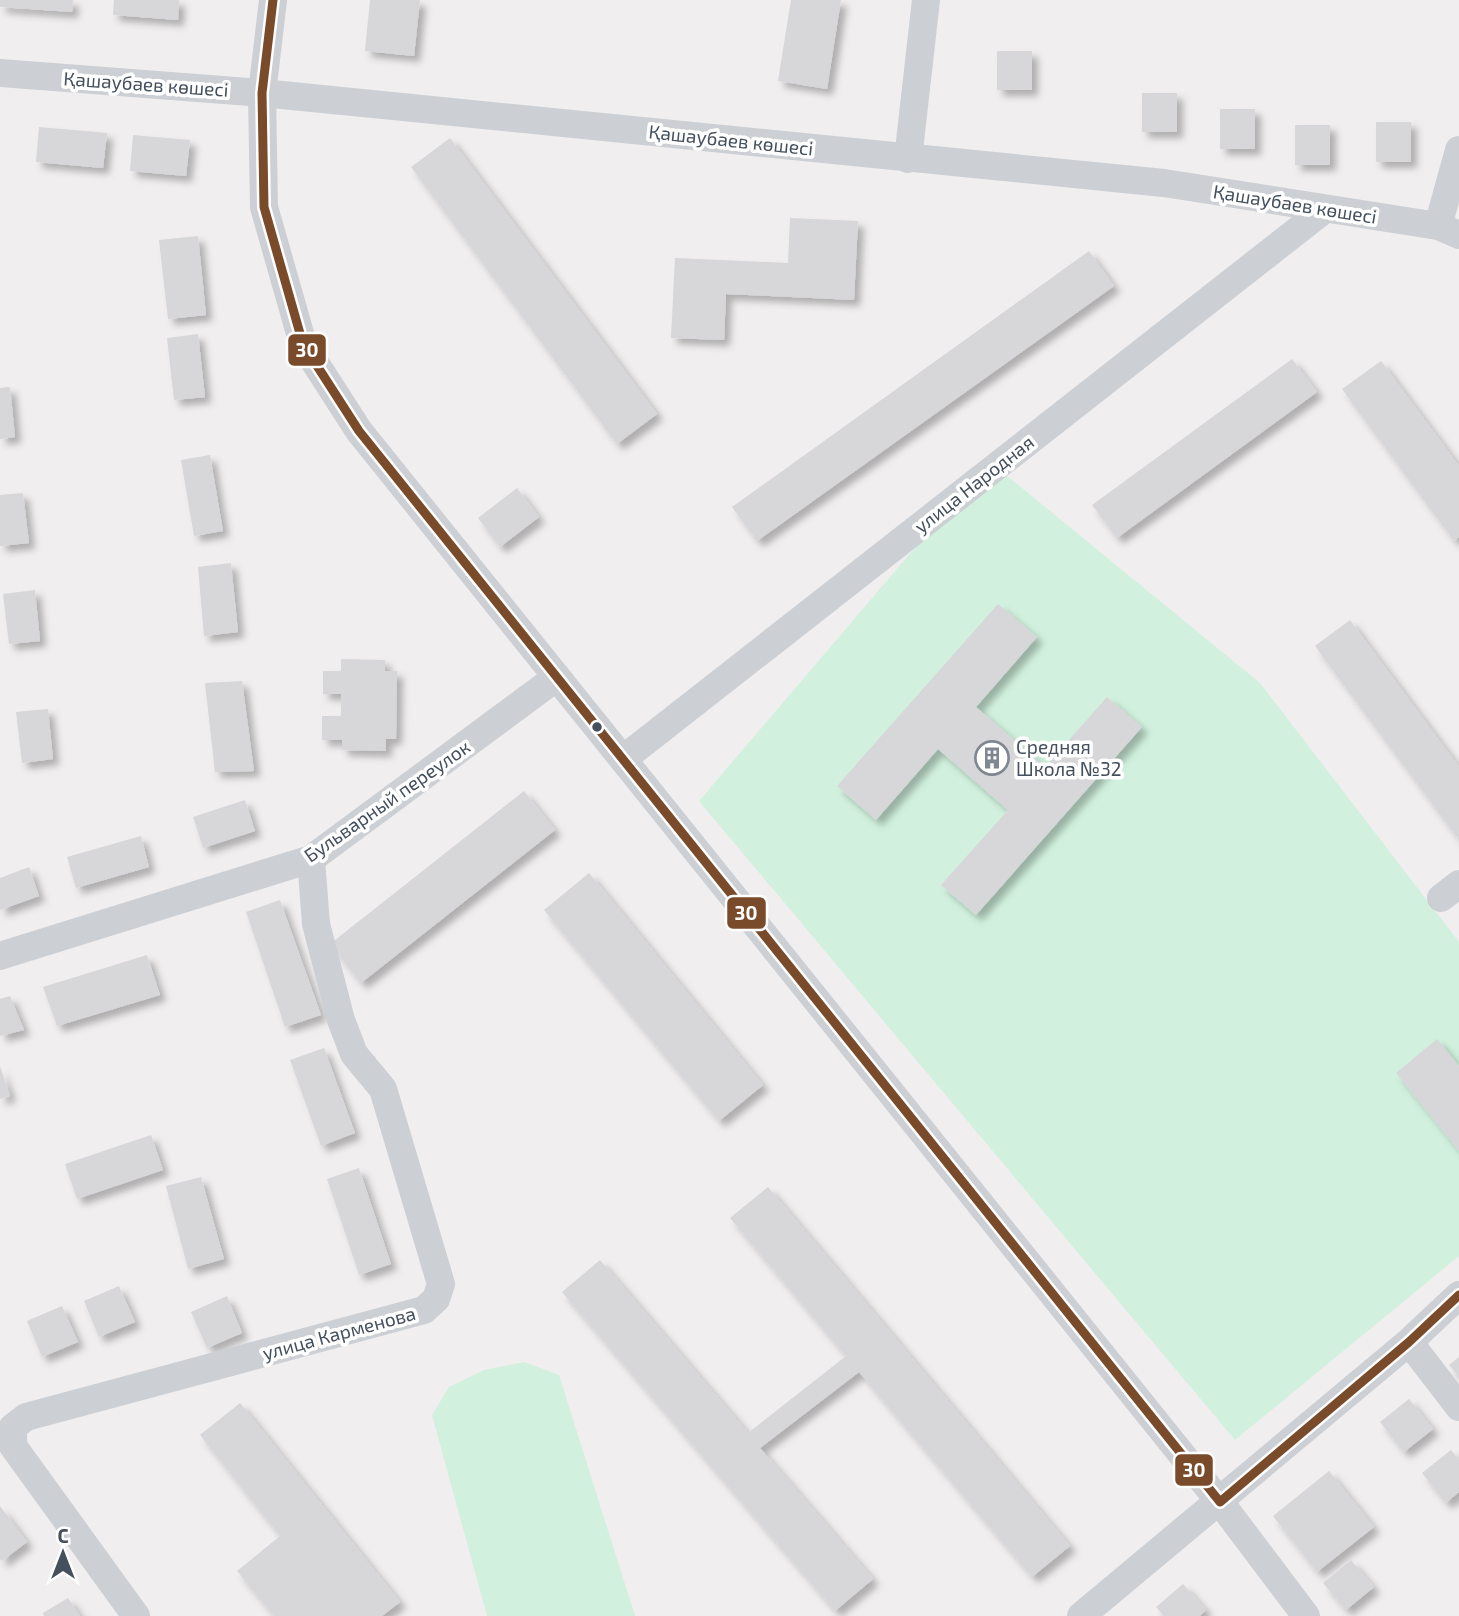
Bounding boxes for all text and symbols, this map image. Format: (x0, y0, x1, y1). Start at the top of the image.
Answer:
street label: Қашаубаев көшесі (63, 66, 229, 102)
street label: Қашаубаев көшесі (647, 119, 815, 161)
street label: Қашаубаев көшесі (1211, 179, 1379, 229)
line badge: 30 (287, 333, 327, 367)
text: 30 (296, 338, 318, 361)
street label: улица Народная (909, 430, 1039, 538)
unlabelled marker (590, 720, 604, 734)
street label: Бульварный переулок (299, 735, 475, 867)
place label: Средняя Школа №32 (1016, 735, 1121, 780)
building icon: Средняя Школа №32 (973, 739, 1011, 777)
line badge: 30 (726, 896, 767, 930)
text: 30 (735, 901, 757, 924)
street label: улица Карменова (260, 1301, 418, 1365)
line badge: 30 (1174, 1453, 1214, 1487)
text: 30 (1183, 1458, 1205, 1481)
north arrow (28, 1518, 98, 1588)
text: С (57, 1524, 69, 1547)

